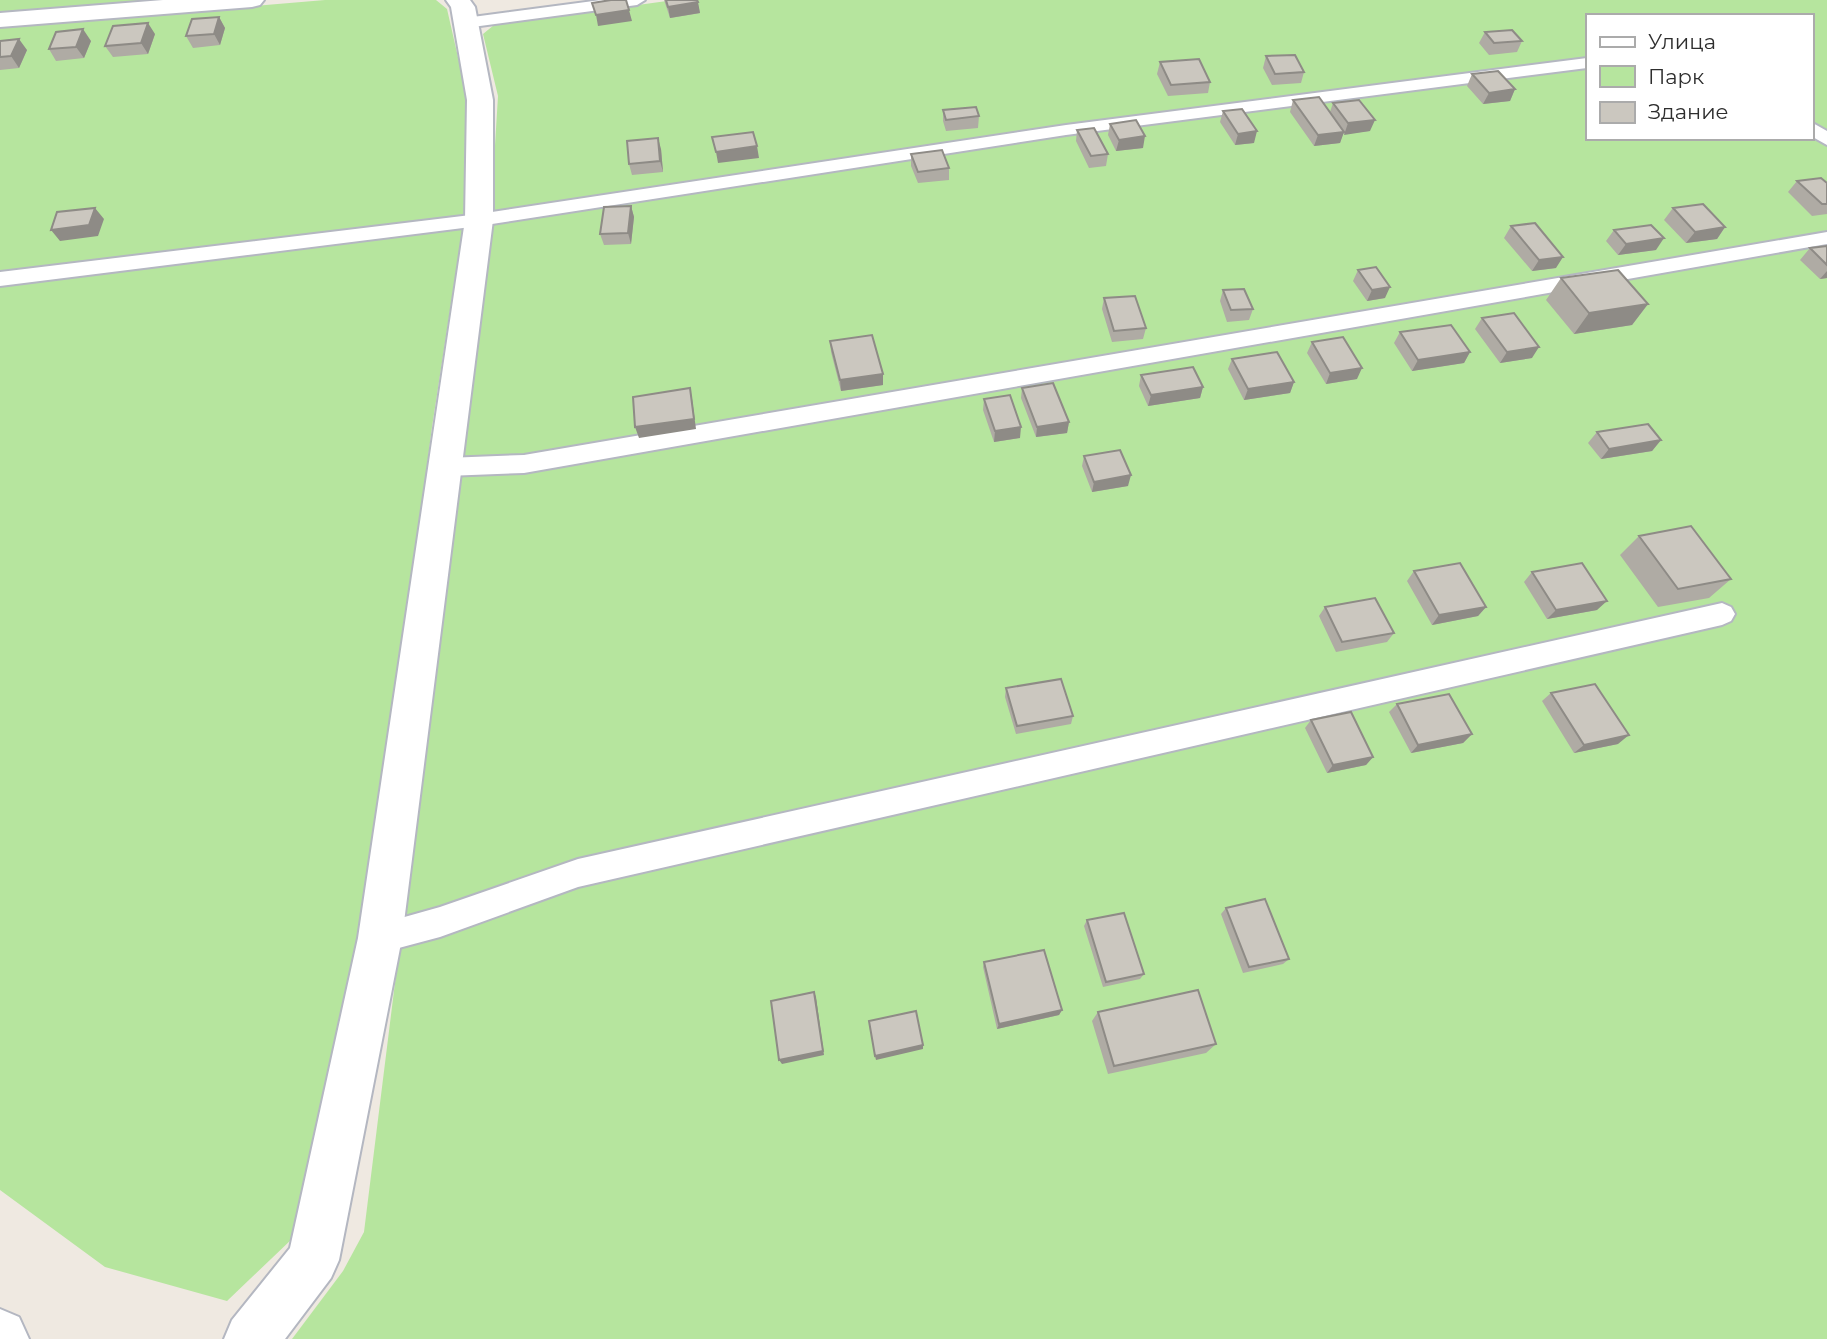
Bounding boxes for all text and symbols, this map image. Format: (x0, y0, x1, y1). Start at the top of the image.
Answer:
legend (1586, 14, 1813, 140)
text: Улица (1648, 29, 1716, 54)
text: Парк (1648, 64, 1704, 89)
text: Здание (1648, 99, 1729, 124)

